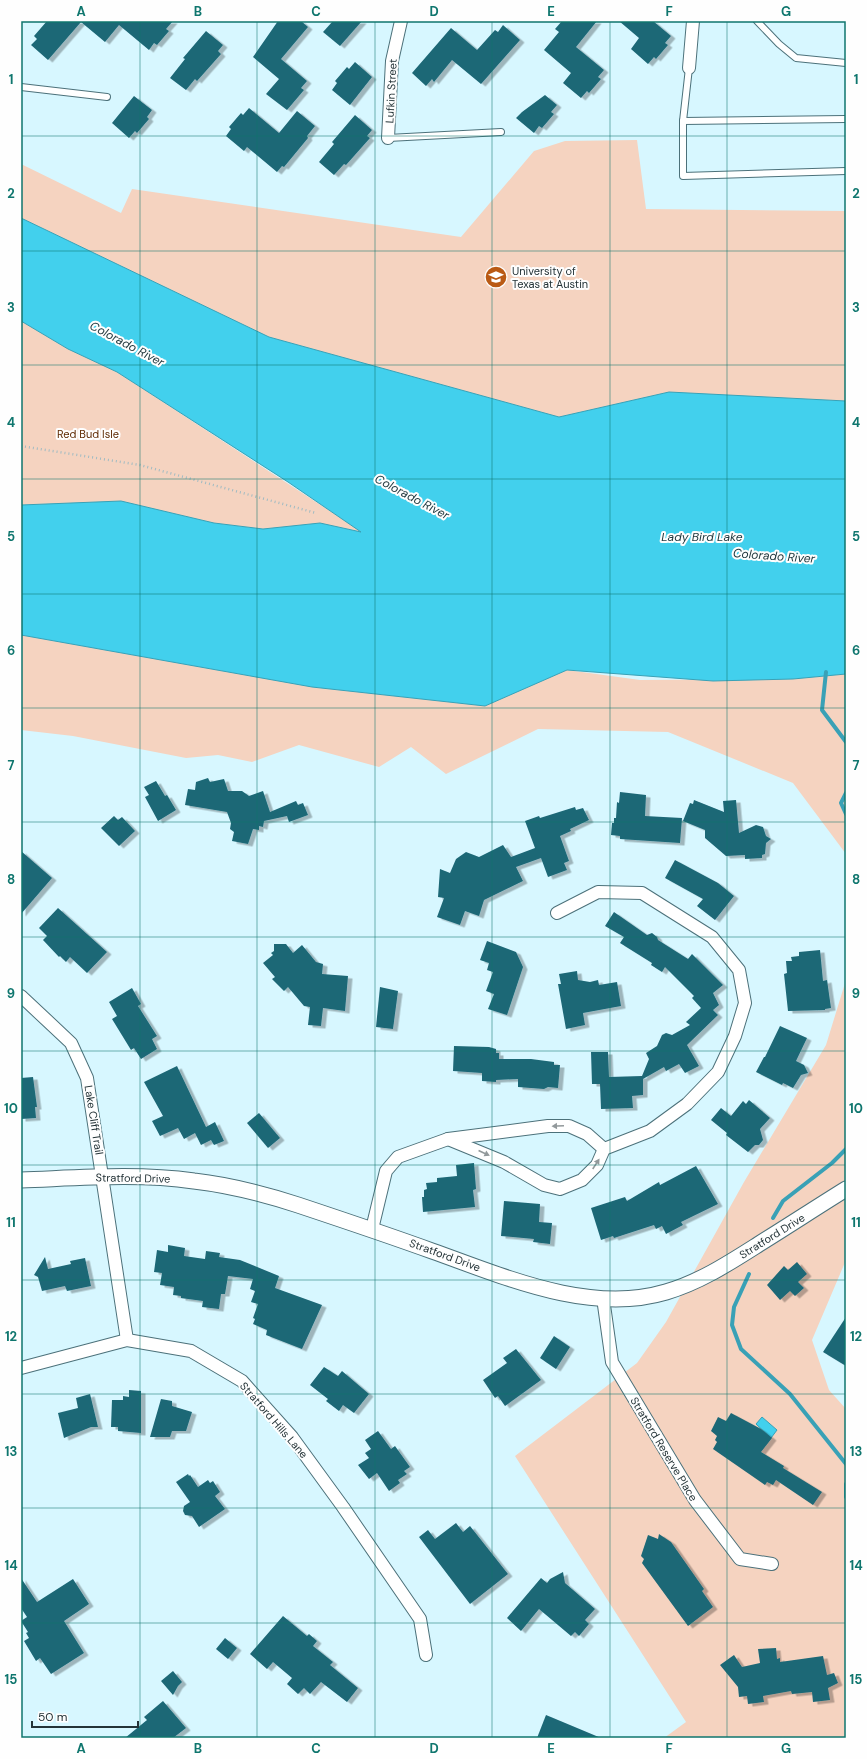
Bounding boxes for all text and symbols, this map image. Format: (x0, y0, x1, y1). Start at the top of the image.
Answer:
text: A (76, 3, 86, 20)
text: B (194, 3, 202, 20)
text: C (311, 3, 321, 20)
text: D (429, 3, 439, 20)
text: E (547, 3, 555, 20)
text: F (665, 3, 673, 20)
text: G (781, 3, 791, 20)
street label: Lufkin Street (382, 58, 400, 124)
text: 1 (9, 71, 13, 88)
text: 1 (854, 71, 858, 88)
text: 2 (7, 185, 15, 202)
text: 2 (852, 185, 860, 202)
school or university icon: University of Texas at Austin (483, 264, 509, 290)
place label: University of Texas at Austin (512, 264, 588, 291)
text: 3 (7, 299, 15, 316)
text: 3 (852, 299, 860, 316)
water label: Colorado River (87, 318, 168, 371)
text: 4 (7, 414, 15, 431)
text: 4 (852, 414, 860, 431)
park label: Red Bud Isle (57, 427, 119, 441)
water label: Colorado River (372, 471, 453, 524)
text: 5 (7, 528, 15, 545)
text: 5 (852, 528, 860, 545)
water label: Lady Bird Lake (661, 529, 743, 545)
water label: Colorado River (732, 545, 816, 567)
text: 6 (7, 642, 15, 659)
text: 6 (852, 642, 860, 659)
text: 7 (8, 757, 15, 774)
text: 7 (853, 757, 860, 774)
text: 8 (7, 871, 15, 888)
text: 8 (852, 871, 860, 888)
text: 9 (7, 985, 15, 1002)
text: 9 (852, 985, 860, 1002)
street label: Lake Cliff Trail (82, 1084, 106, 1156)
text: 10 (4, 1100, 18, 1117)
text: 10 (849, 1100, 863, 1117)
one-way arrow (552, 1123, 565, 1129)
one-way arrow (479, 1150, 490, 1156)
one-way arrow (592, 1158, 600, 1169)
street label: Stratford Drive (96, 1170, 170, 1186)
street label: Stratford Drive (737, 1210, 807, 1262)
text: 11 (6, 1214, 16, 1231)
text: 11 (851, 1214, 861, 1231)
street label: Stratford Drive (408, 1236, 482, 1274)
text: 12 (5, 1328, 17, 1345)
text: 12 (850, 1328, 862, 1345)
street label: Stratford Hills Lane (237, 1379, 311, 1461)
street label: Stratford Reserve Place (627, 1394, 701, 1504)
text: 13 (5, 1443, 17, 1460)
text: 13 (850, 1443, 862, 1460)
text: 14 (4, 1557, 18, 1574)
text: 14 (849, 1557, 863, 1574)
text: 15 (5, 1671, 17, 1688)
text: 15 (850, 1671, 862, 1688)
scale bar (32, 1703, 138, 1729)
text: 50 m (38, 1709, 67, 1725)
text: A (76, 1740, 86, 1757)
text: B (194, 1740, 202, 1757)
text: C (311, 1740, 321, 1757)
text: D (429, 1740, 439, 1757)
text: E (547, 1740, 555, 1757)
text: F (665, 1740, 673, 1757)
text: G (781, 1740, 791, 1757)

